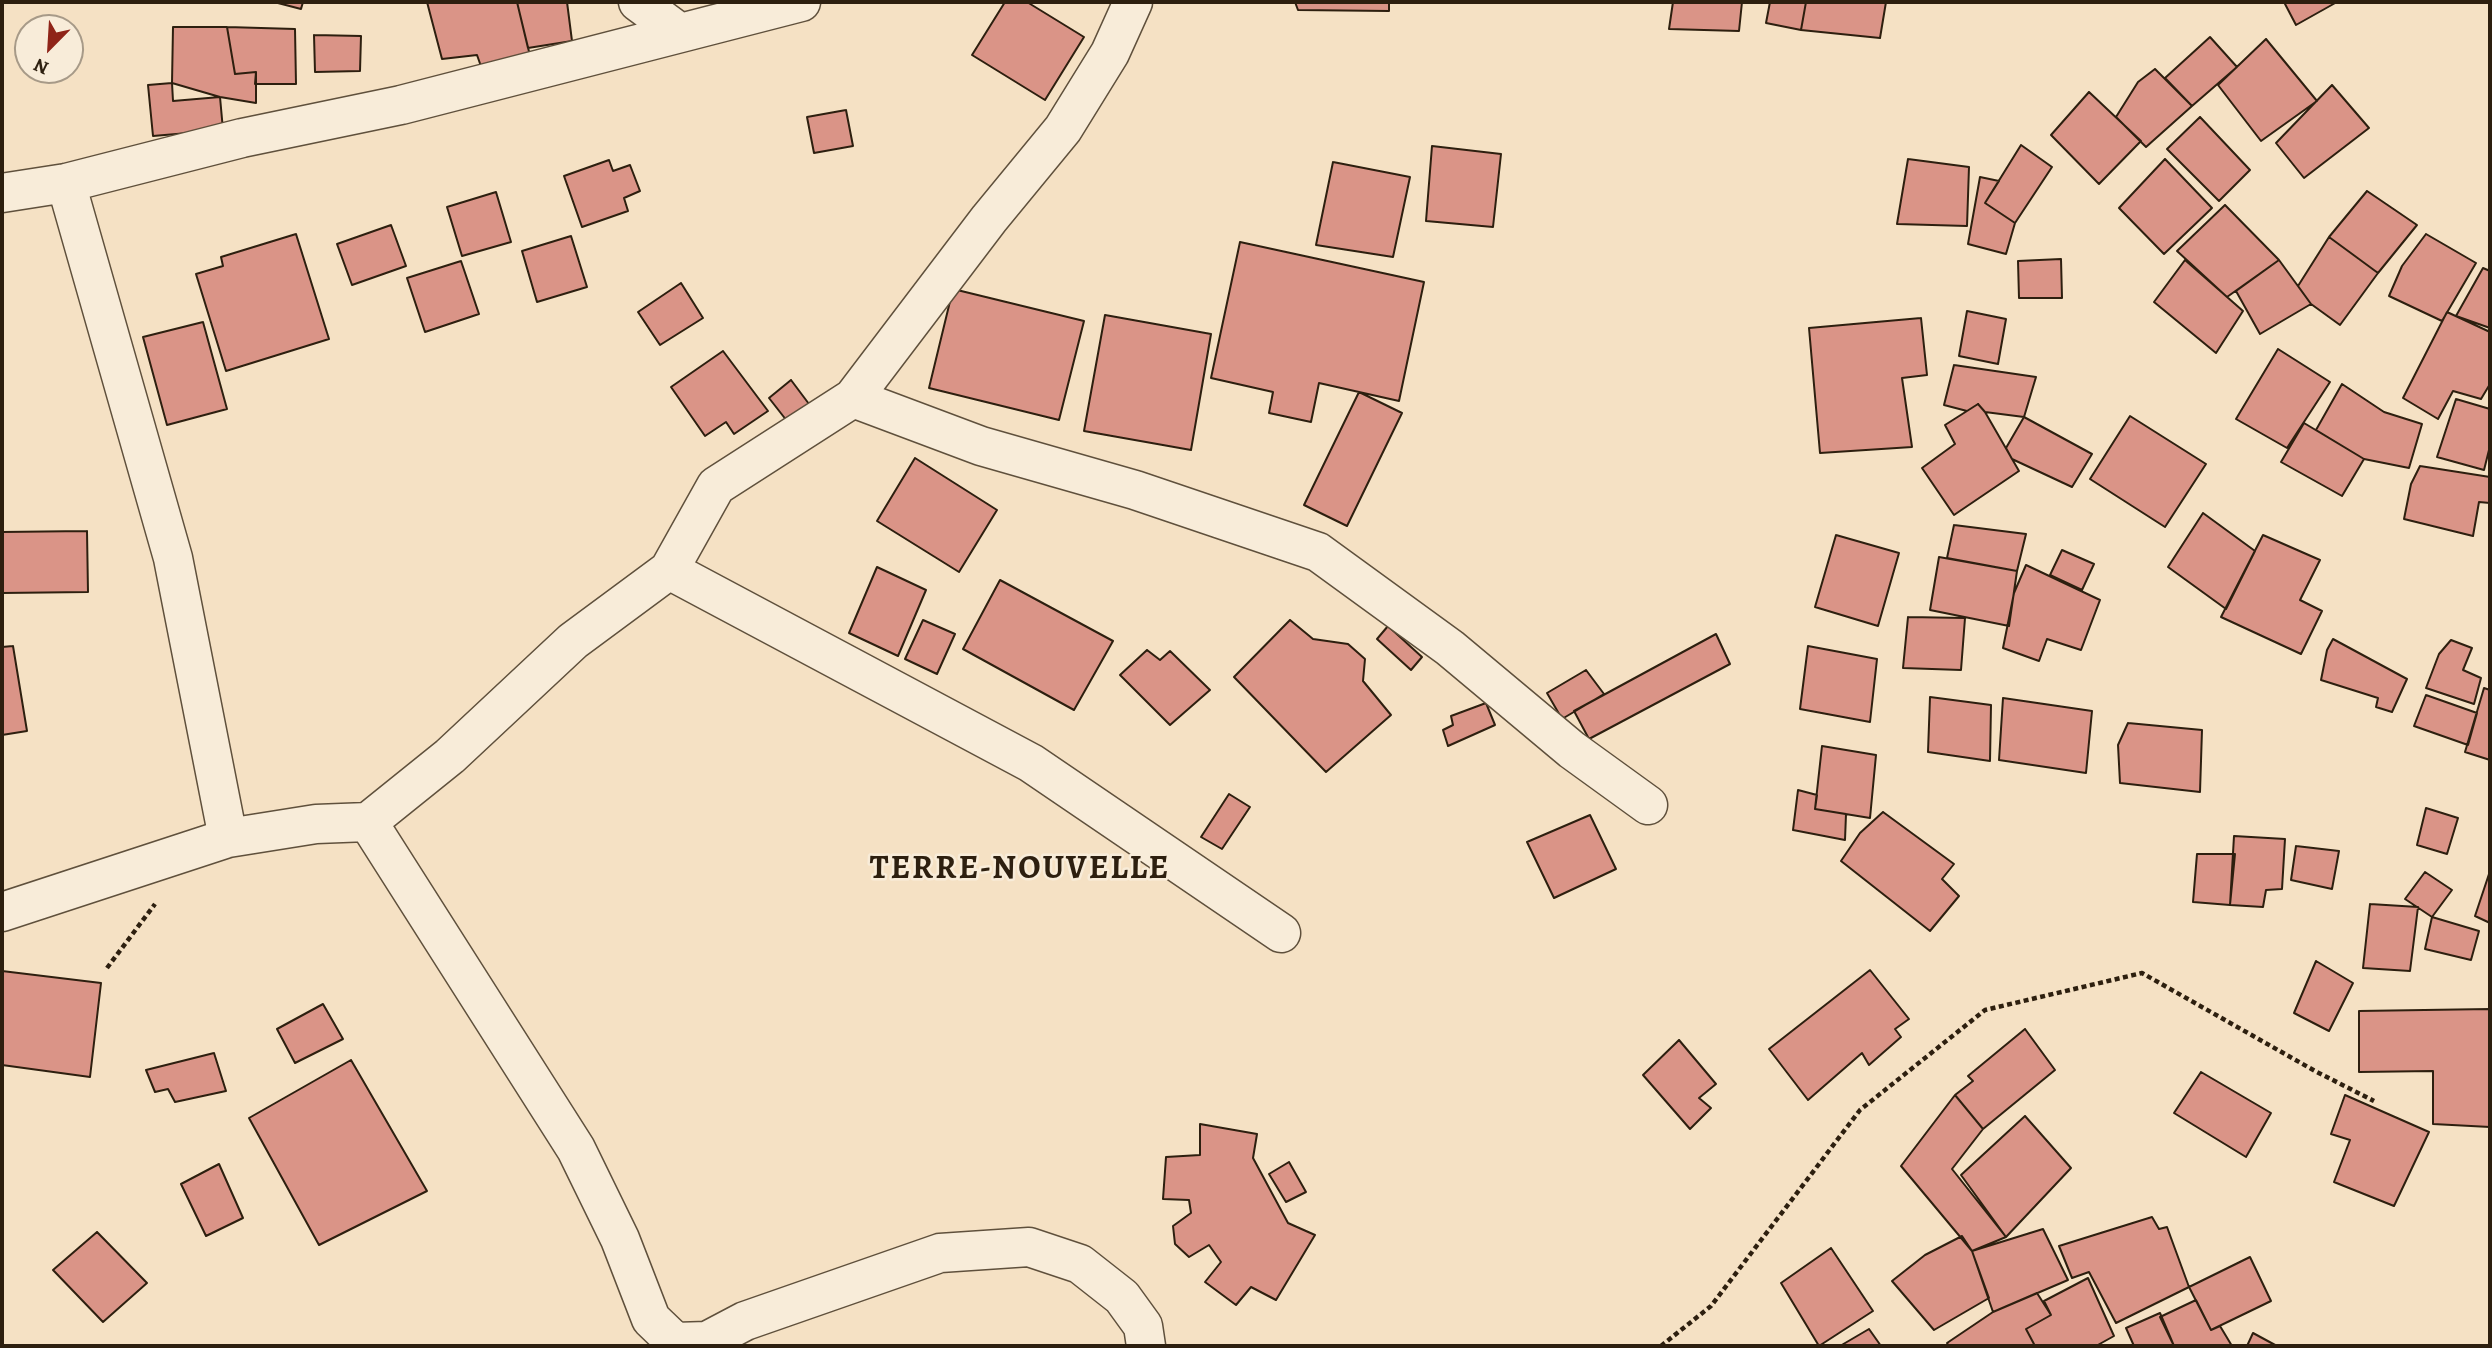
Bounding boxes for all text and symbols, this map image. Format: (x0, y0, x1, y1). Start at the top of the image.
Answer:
north arrow (14, 14, 84, 84)
text: N (30, 52, 53, 81)
district label: TERRE-NOUVELLE (871, 850, 1169, 890)

